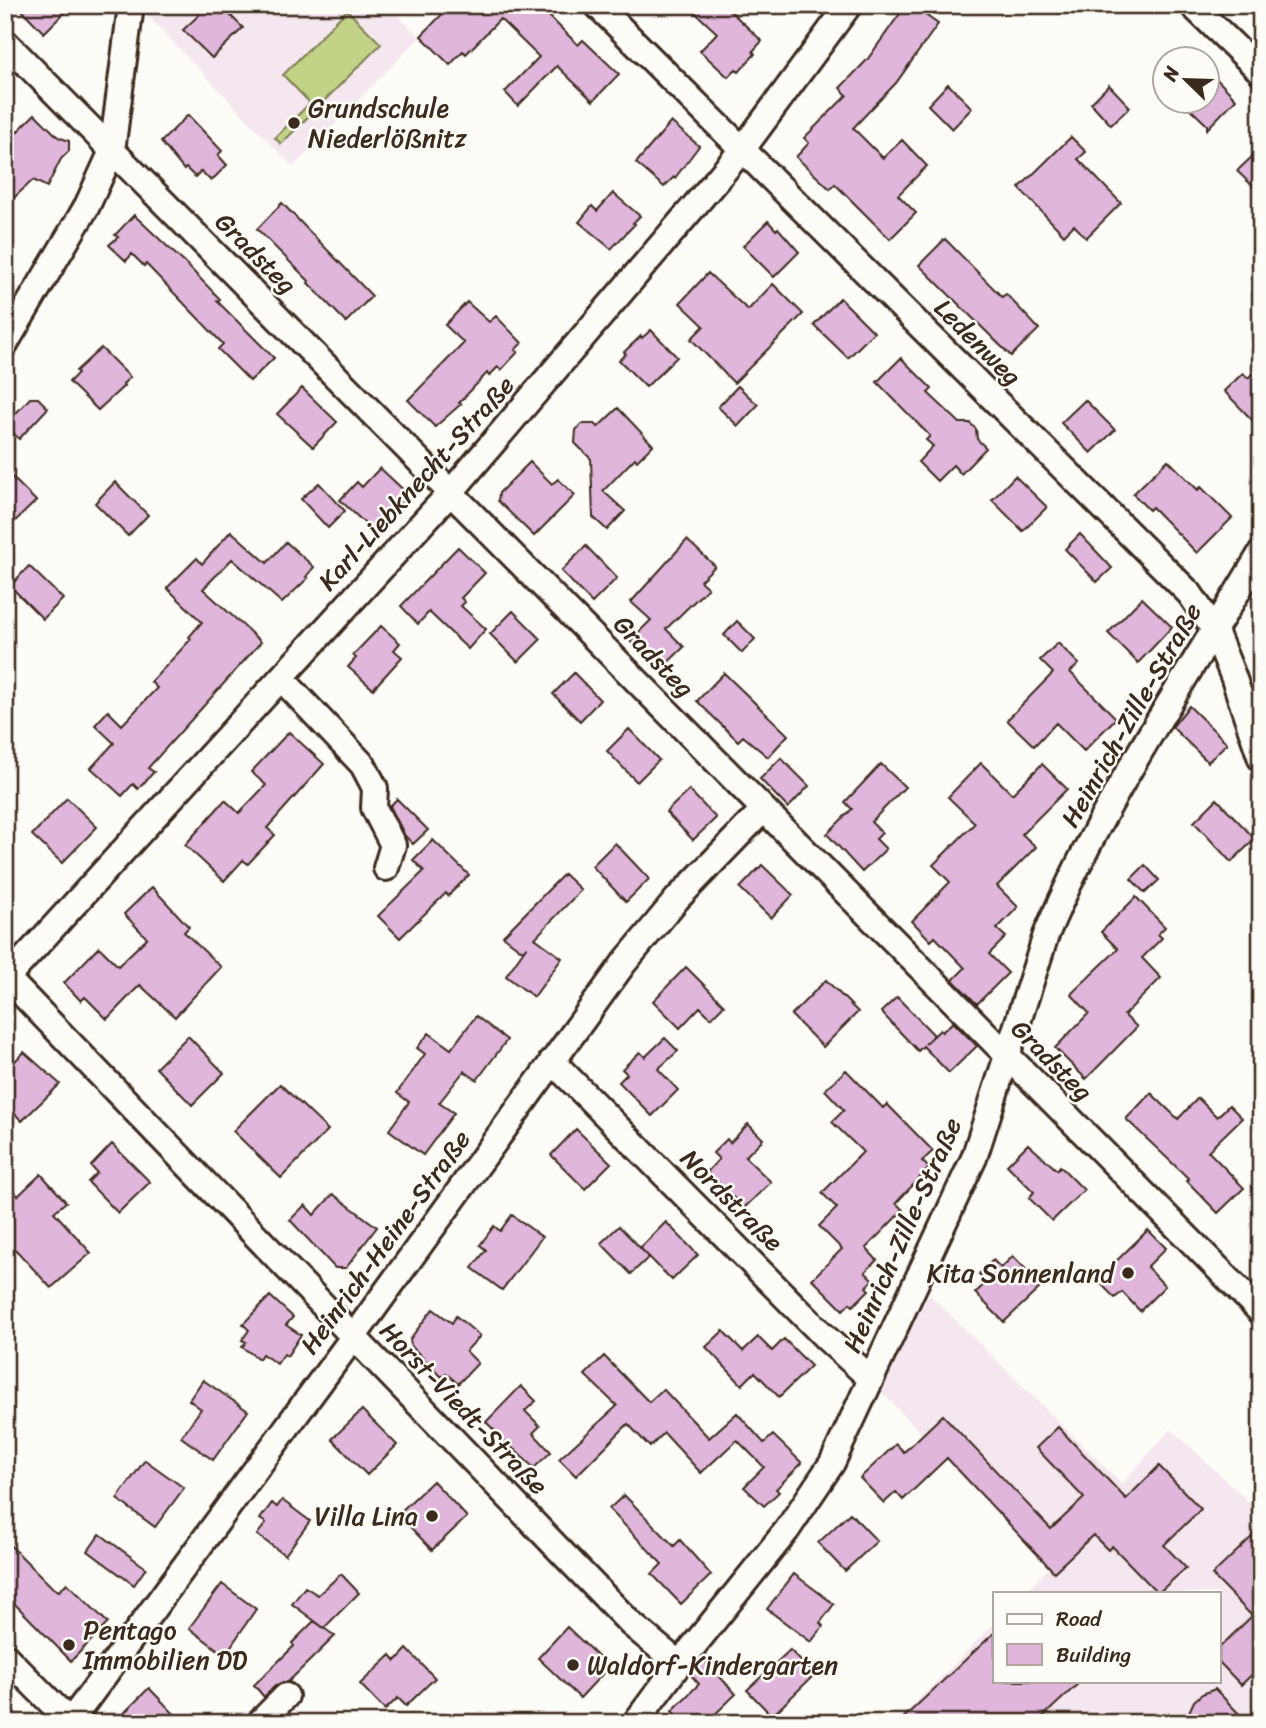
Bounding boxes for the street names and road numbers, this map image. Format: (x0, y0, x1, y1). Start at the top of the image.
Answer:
street label: Gradsteg (204, 201, 308, 305)
street label: Ledenweg (923, 287, 1033, 397)
street label: Karl-Liebknecht-Straße (306, 364, 526, 602)
street label: Heinrich-Zille-Straße (1048, 594, 1214, 836)
street label: Gradsteg (602, 603, 706, 709)
street label: Gradsteg (1000, 1008, 1104, 1112)
street label: Heinrich-Zille-Straße (829, 1110, 975, 1360)
street label: Heinrich-Heine-Straße (287, 1120, 483, 1364)
street label: Nordstraße (669, 1137, 795, 1263)
street label: Horst-Viedt-Straße (368, 1310, 560, 1506)

